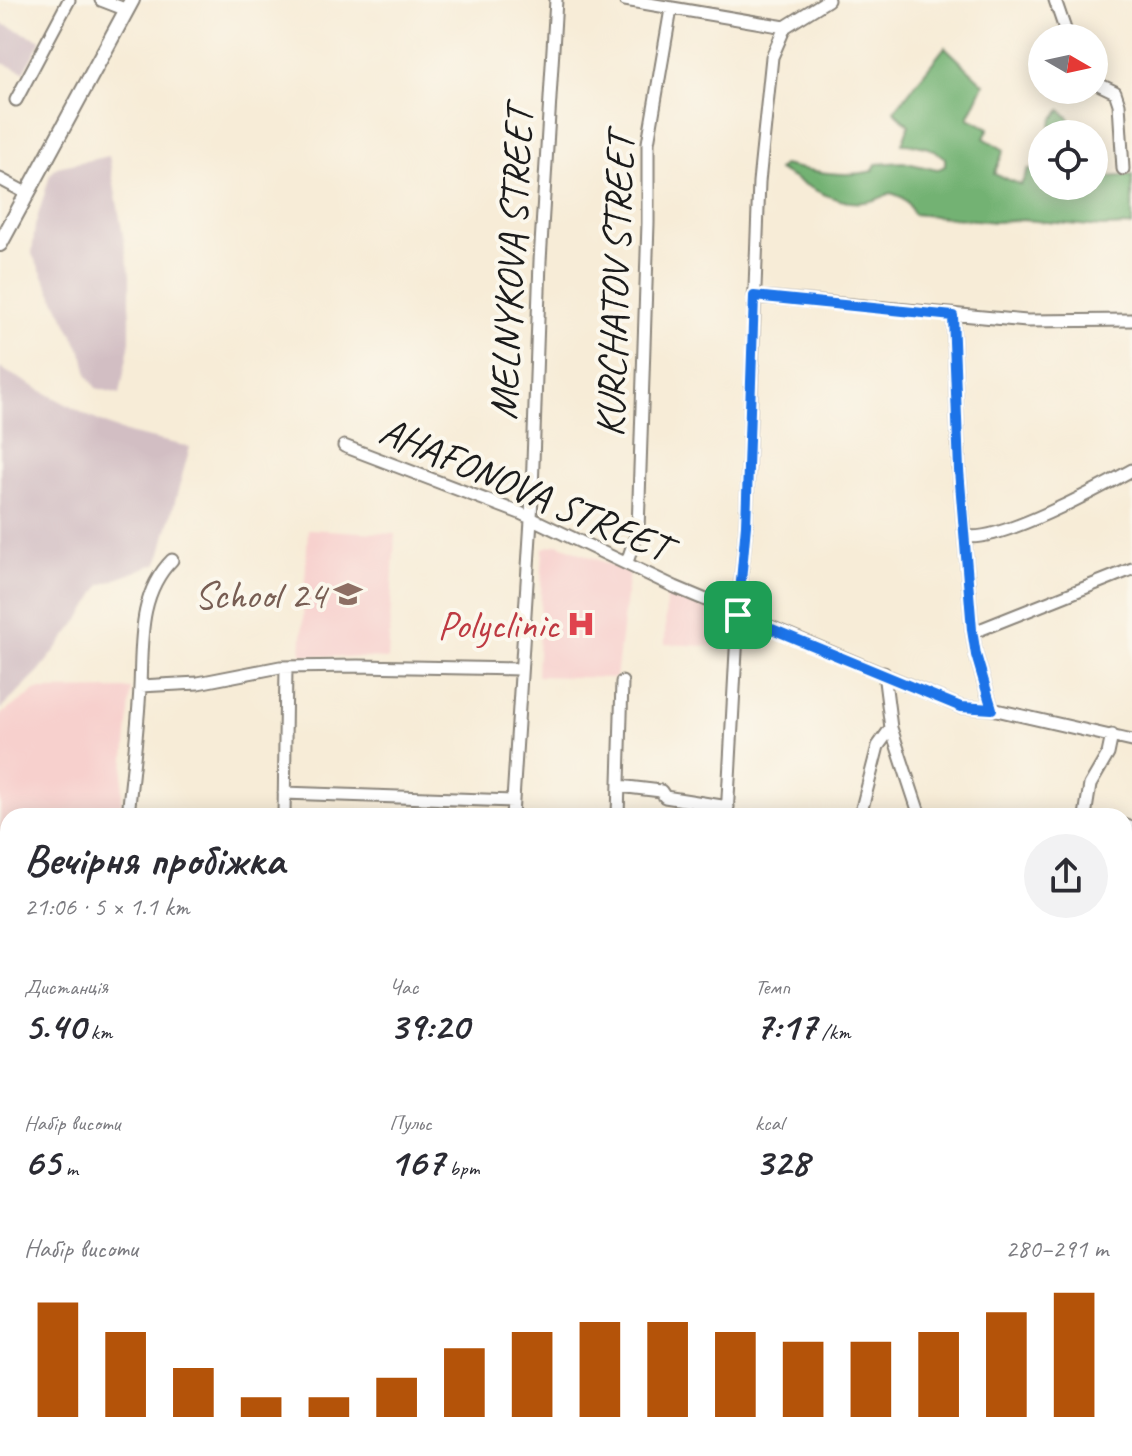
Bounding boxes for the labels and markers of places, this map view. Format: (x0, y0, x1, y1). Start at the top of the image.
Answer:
place label: School 24 (194, 570, 330, 620)
school or university icon: School 24 (333, 579, 363, 609)
pin (704, 581, 772, 649)
place label: Polyclinic (438, 600, 560, 650)
hospital icon: Polyclinic (566, 609, 596, 639)

